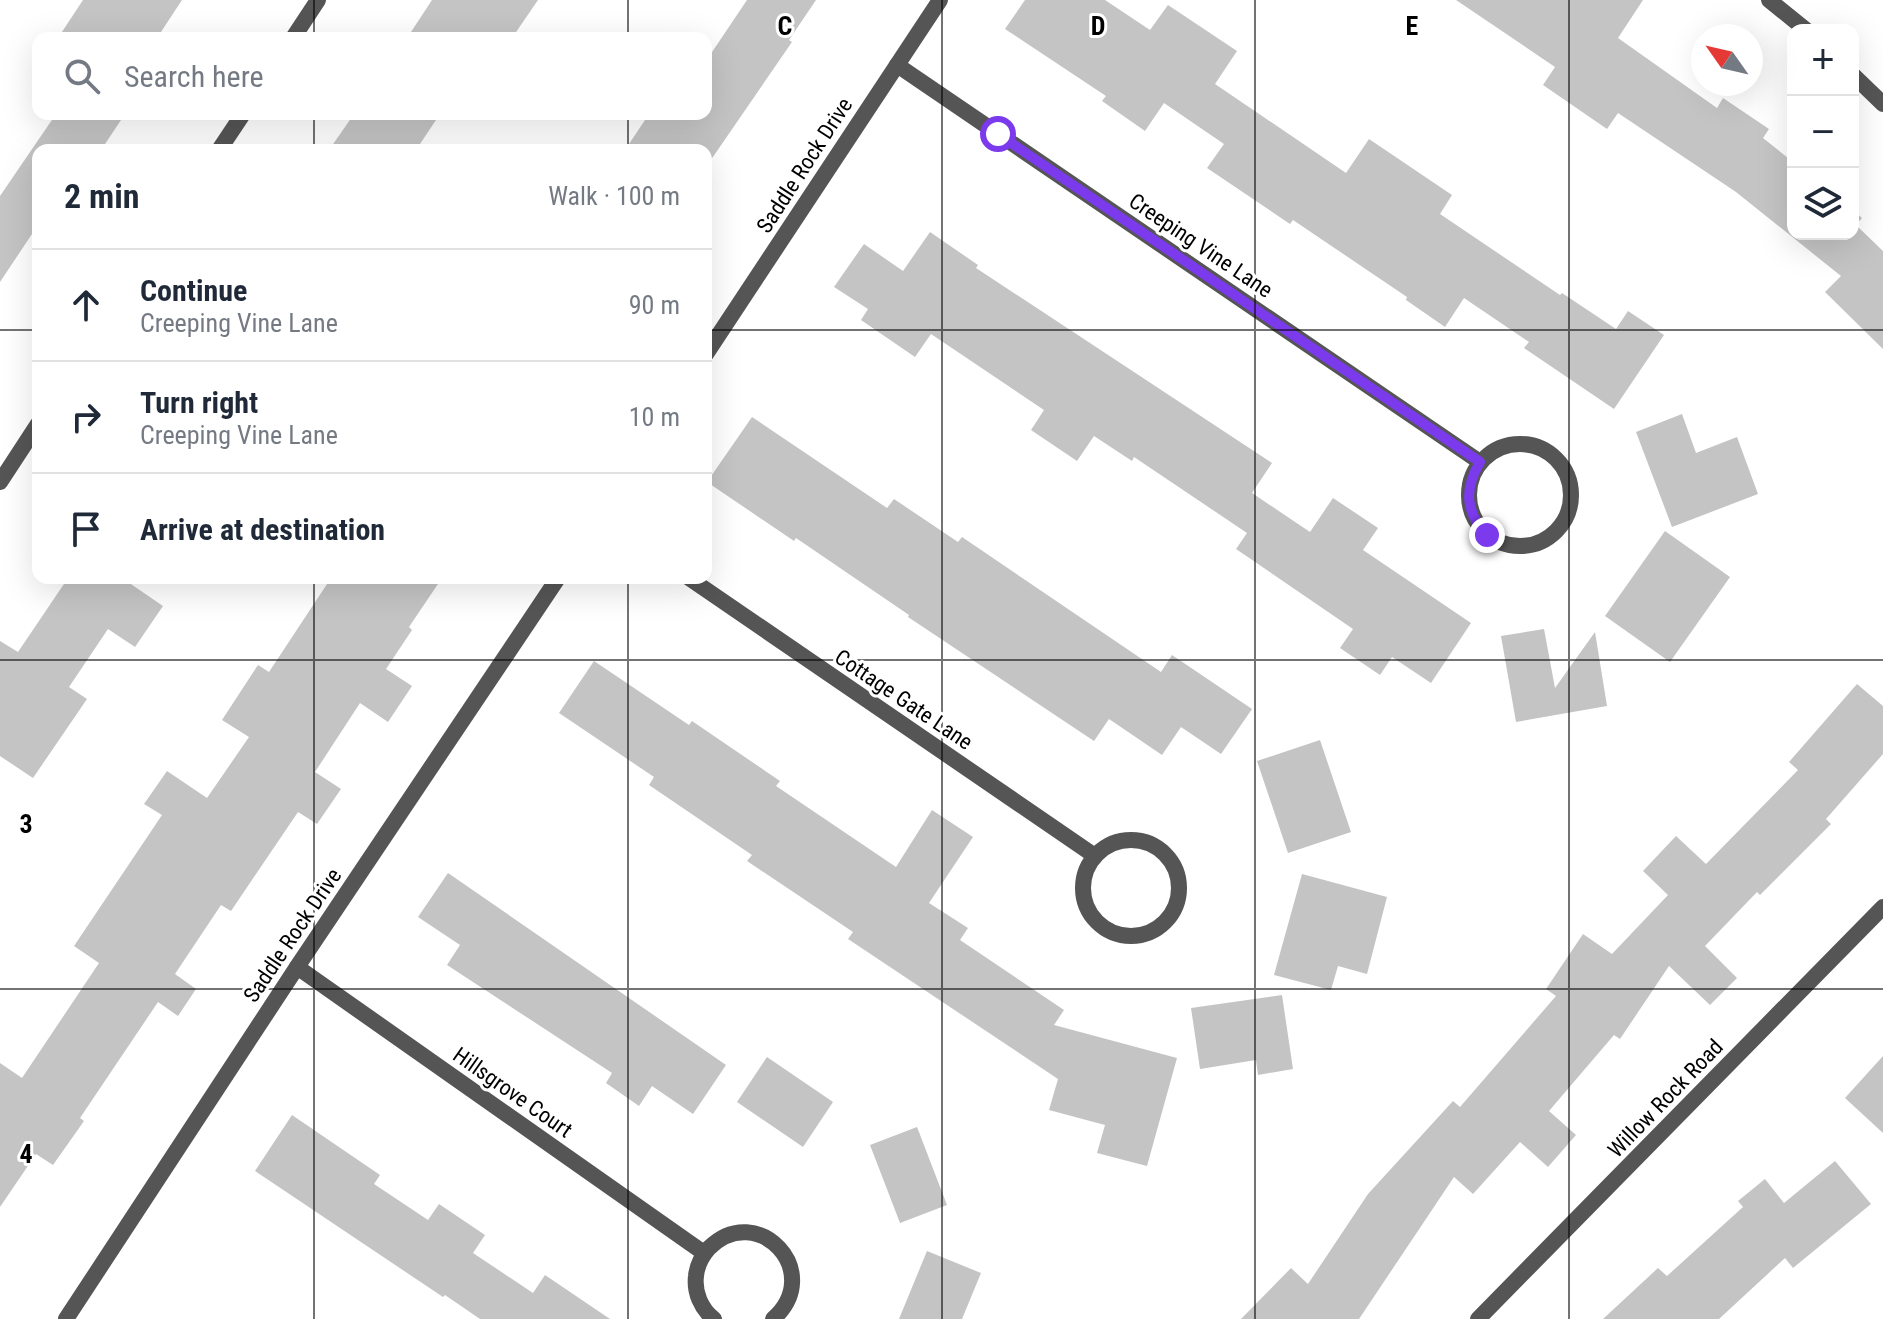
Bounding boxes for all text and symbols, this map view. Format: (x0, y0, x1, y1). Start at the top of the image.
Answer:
text: C (778, 11, 793, 41)
text: D (1091, 11, 1105, 41)
text: E (1406, 11, 1419, 41)
north arrow (1691, 24, 1763, 96)
map controls (1787, 24, 1859, 240)
button: + (1787, 24, 1859, 96)
search box (32, 32, 712, 120)
icon: search (60, 54, 104, 98)
text: Search here (124, 59, 264, 94)
street label: Saddle Rock Drive (751, 93, 857, 237)
button: − (1787, 96, 1859, 168)
route start (980, 116, 1016, 152)
button: layers (1787, 168, 1859, 240)
text: 2 min (64, 176, 140, 216)
text: Walk · 100 m (548, 181, 680, 211)
street label: Creeping Vine Lane (1124, 188, 1277, 303)
text: Continue (140, 273, 247, 308)
icon: ahead (64, 283, 108, 327)
text: 90 m (629, 290, 680, 320)
text: Creeping Vine Lane (140, 308, 338, 338)
text: Turn right (140, 385, 258, 420)
icon: right (64, 395, 108, 439)
text: 10 m (629, 402, 680, 432)
text: Creeping Vine Lane (140, 420, 338, 450)
icon: arrive (64, 507, 108, 551)
text: Arrive at destination (140, 512, 385, 547)
route end (1469, 517, 1505, 553)
street label: Cottage Gate Lane (830, 644, 977, 755)
text: 3 (19, 809, 33, 839)
street label: Saddle Rock Drive (238, 864, 346, 1007)
street label: Willow Rock Road (1603, 1034, 1728, 1163)
street label: Hillsgrove Court (448, 1042, 577, 1143)
text: 4 (19, 1139, 33, 1169)

